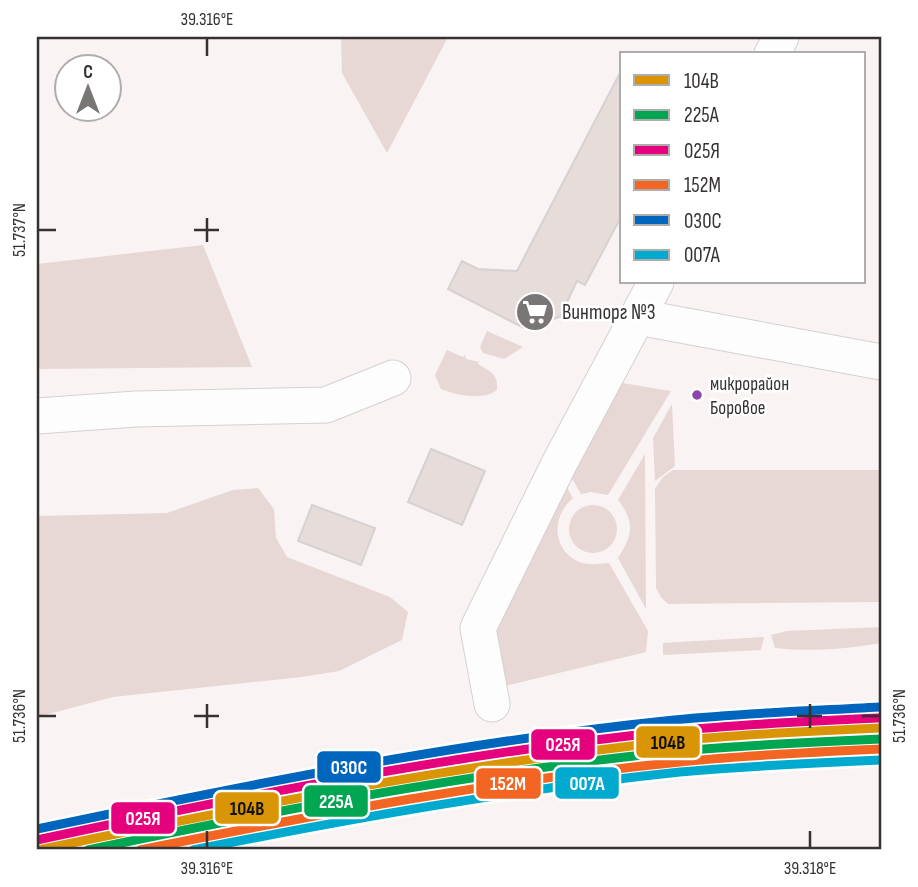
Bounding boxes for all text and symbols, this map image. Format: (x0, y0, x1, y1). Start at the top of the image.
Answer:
text: 39.316°E (181, 9, 234, 30)
north arrow (52, 52, 122, 122)
legend (620, 52, 866, 284)
text: С (83, 61, 93, 84)
text: 104В (684, 69, 719, 94)
text: 225А (684, 103, 720, 128)
text: 025Я (684, 139, 720, 164)
text: 152М (684, 173, 721, 198)
text: 51.737°N (9, 203, 30, 257)
text: 030C (684, 209, 722, 234)
text: 007А (684, 243, 721, 268)
supermarket icon: Винторг №3 (514, 291, 556, 333)
place label: Винторг №3 (562, 300, 655, 325)
place label: микрорайон Боровое (710, 373, 789, 420)
marker: микрорайон Боровое (690, 388, 704, 402)
text: 51.736°N (9, 689, 30, 743)
text: 51.736°N (889, 689, 910, 743)
line badge: 104В (635, 725, 701, 759)
line badge: 025Я (530, 728, 596, 761)
text: 104В (651, 732, 685, 755)
text: 025Я (546, 734, 580, 757)
line badge: 030C (316, 750, 382, 784)
text: 030C (331, 757, 367, 780)
line badge: 007А (554, 766, 620, 800)
line badge: 152М (475, 767, 542, 800)
text: 152М (490, 773, 526, 796)
text: 007А (570, 773, 605, 796)
line badge: 225А (303, 784, 369, 818)
line badge: 104В (214, 791, 280, 825)
text: 225А (319, 791, 354, 814)
text: 104В (230, 798, 264, 821)
line badge: 025Я (110, 801, 176, 835)
text: 025Я (126, 808, 160, 831)
text: 39.316°E (181, 858, 234, 879)
text: 39.318°E (784, 858, 836, 879)

